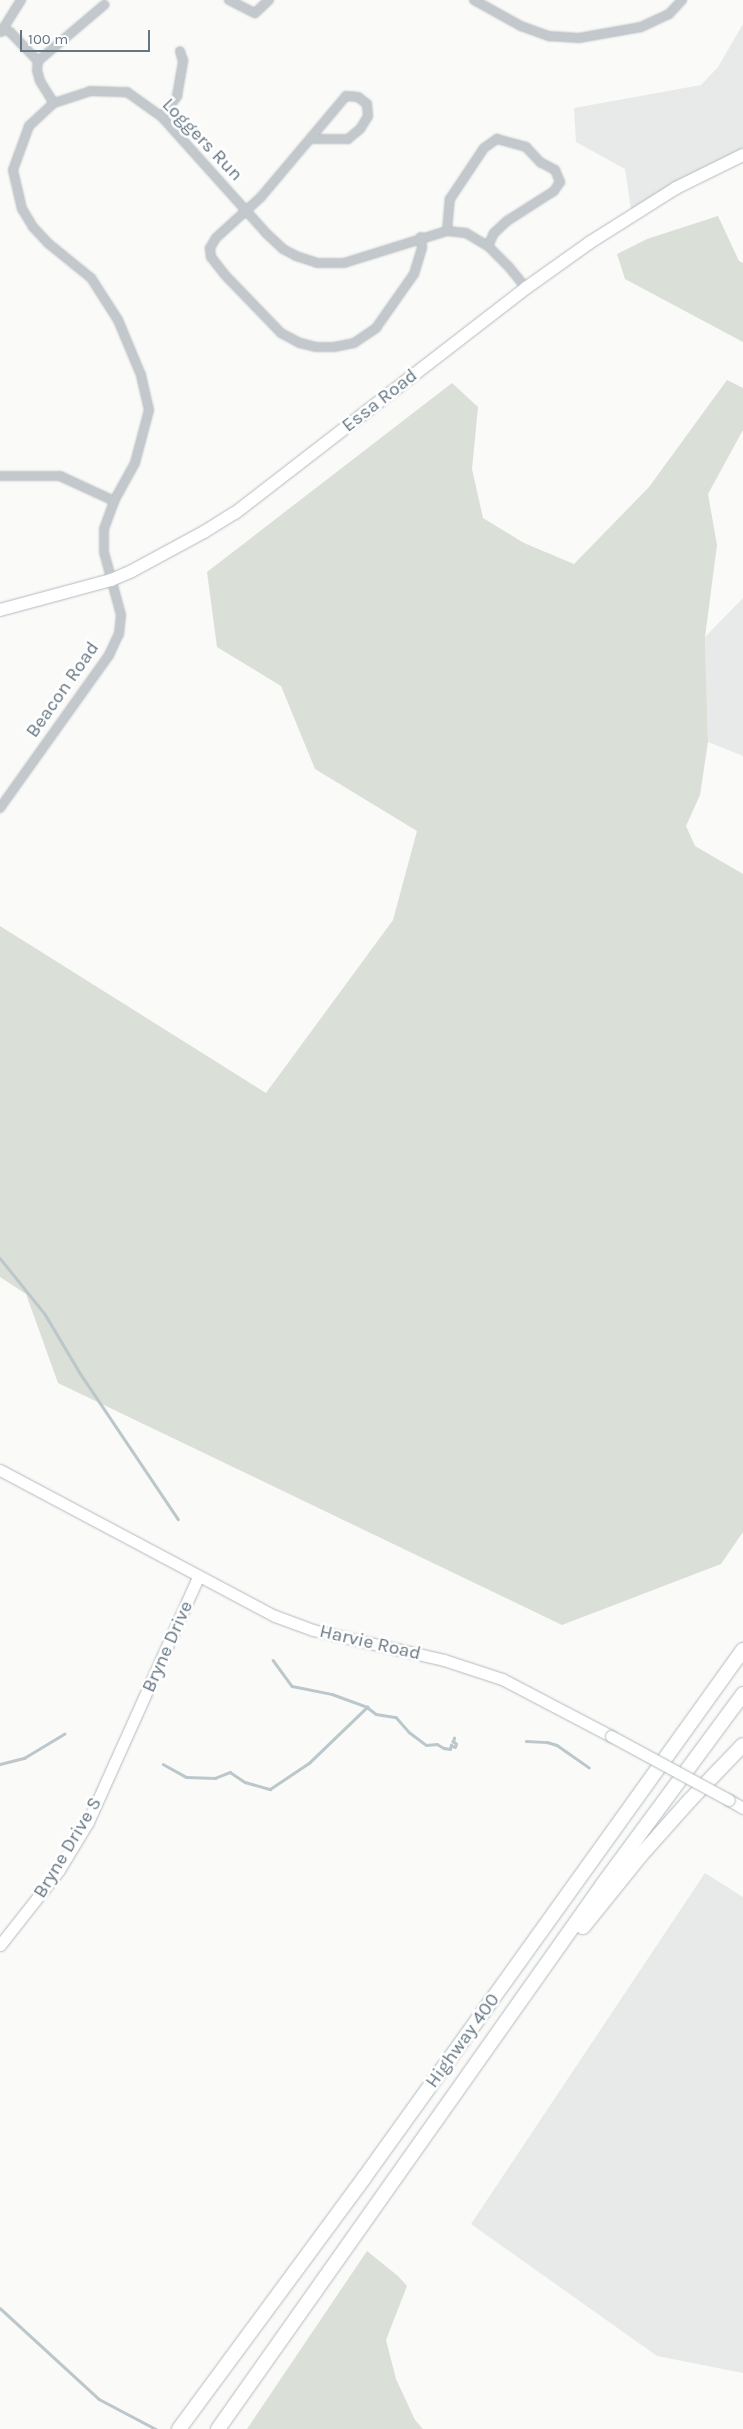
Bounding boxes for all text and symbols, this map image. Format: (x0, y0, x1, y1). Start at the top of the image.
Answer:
scale bar (22, 20, 152, 52)
text: 100 m (28, 30, 68, 48)
street label: Loggers Run (157, 94, 247, 186)
street label: Essa Road (338, 365, 422, 437)
street label: Beacon Road (22, 638, 104, 742)
street label: Bryne Drive (138, 1598, 198, 1696)
street label: Harvie Road (317, 1620, 423, 1666)
street label: Bryne Drive S (29, 1793, 107, 1903)
street label: Highway 400 (421, 1989, 505, 2093)

